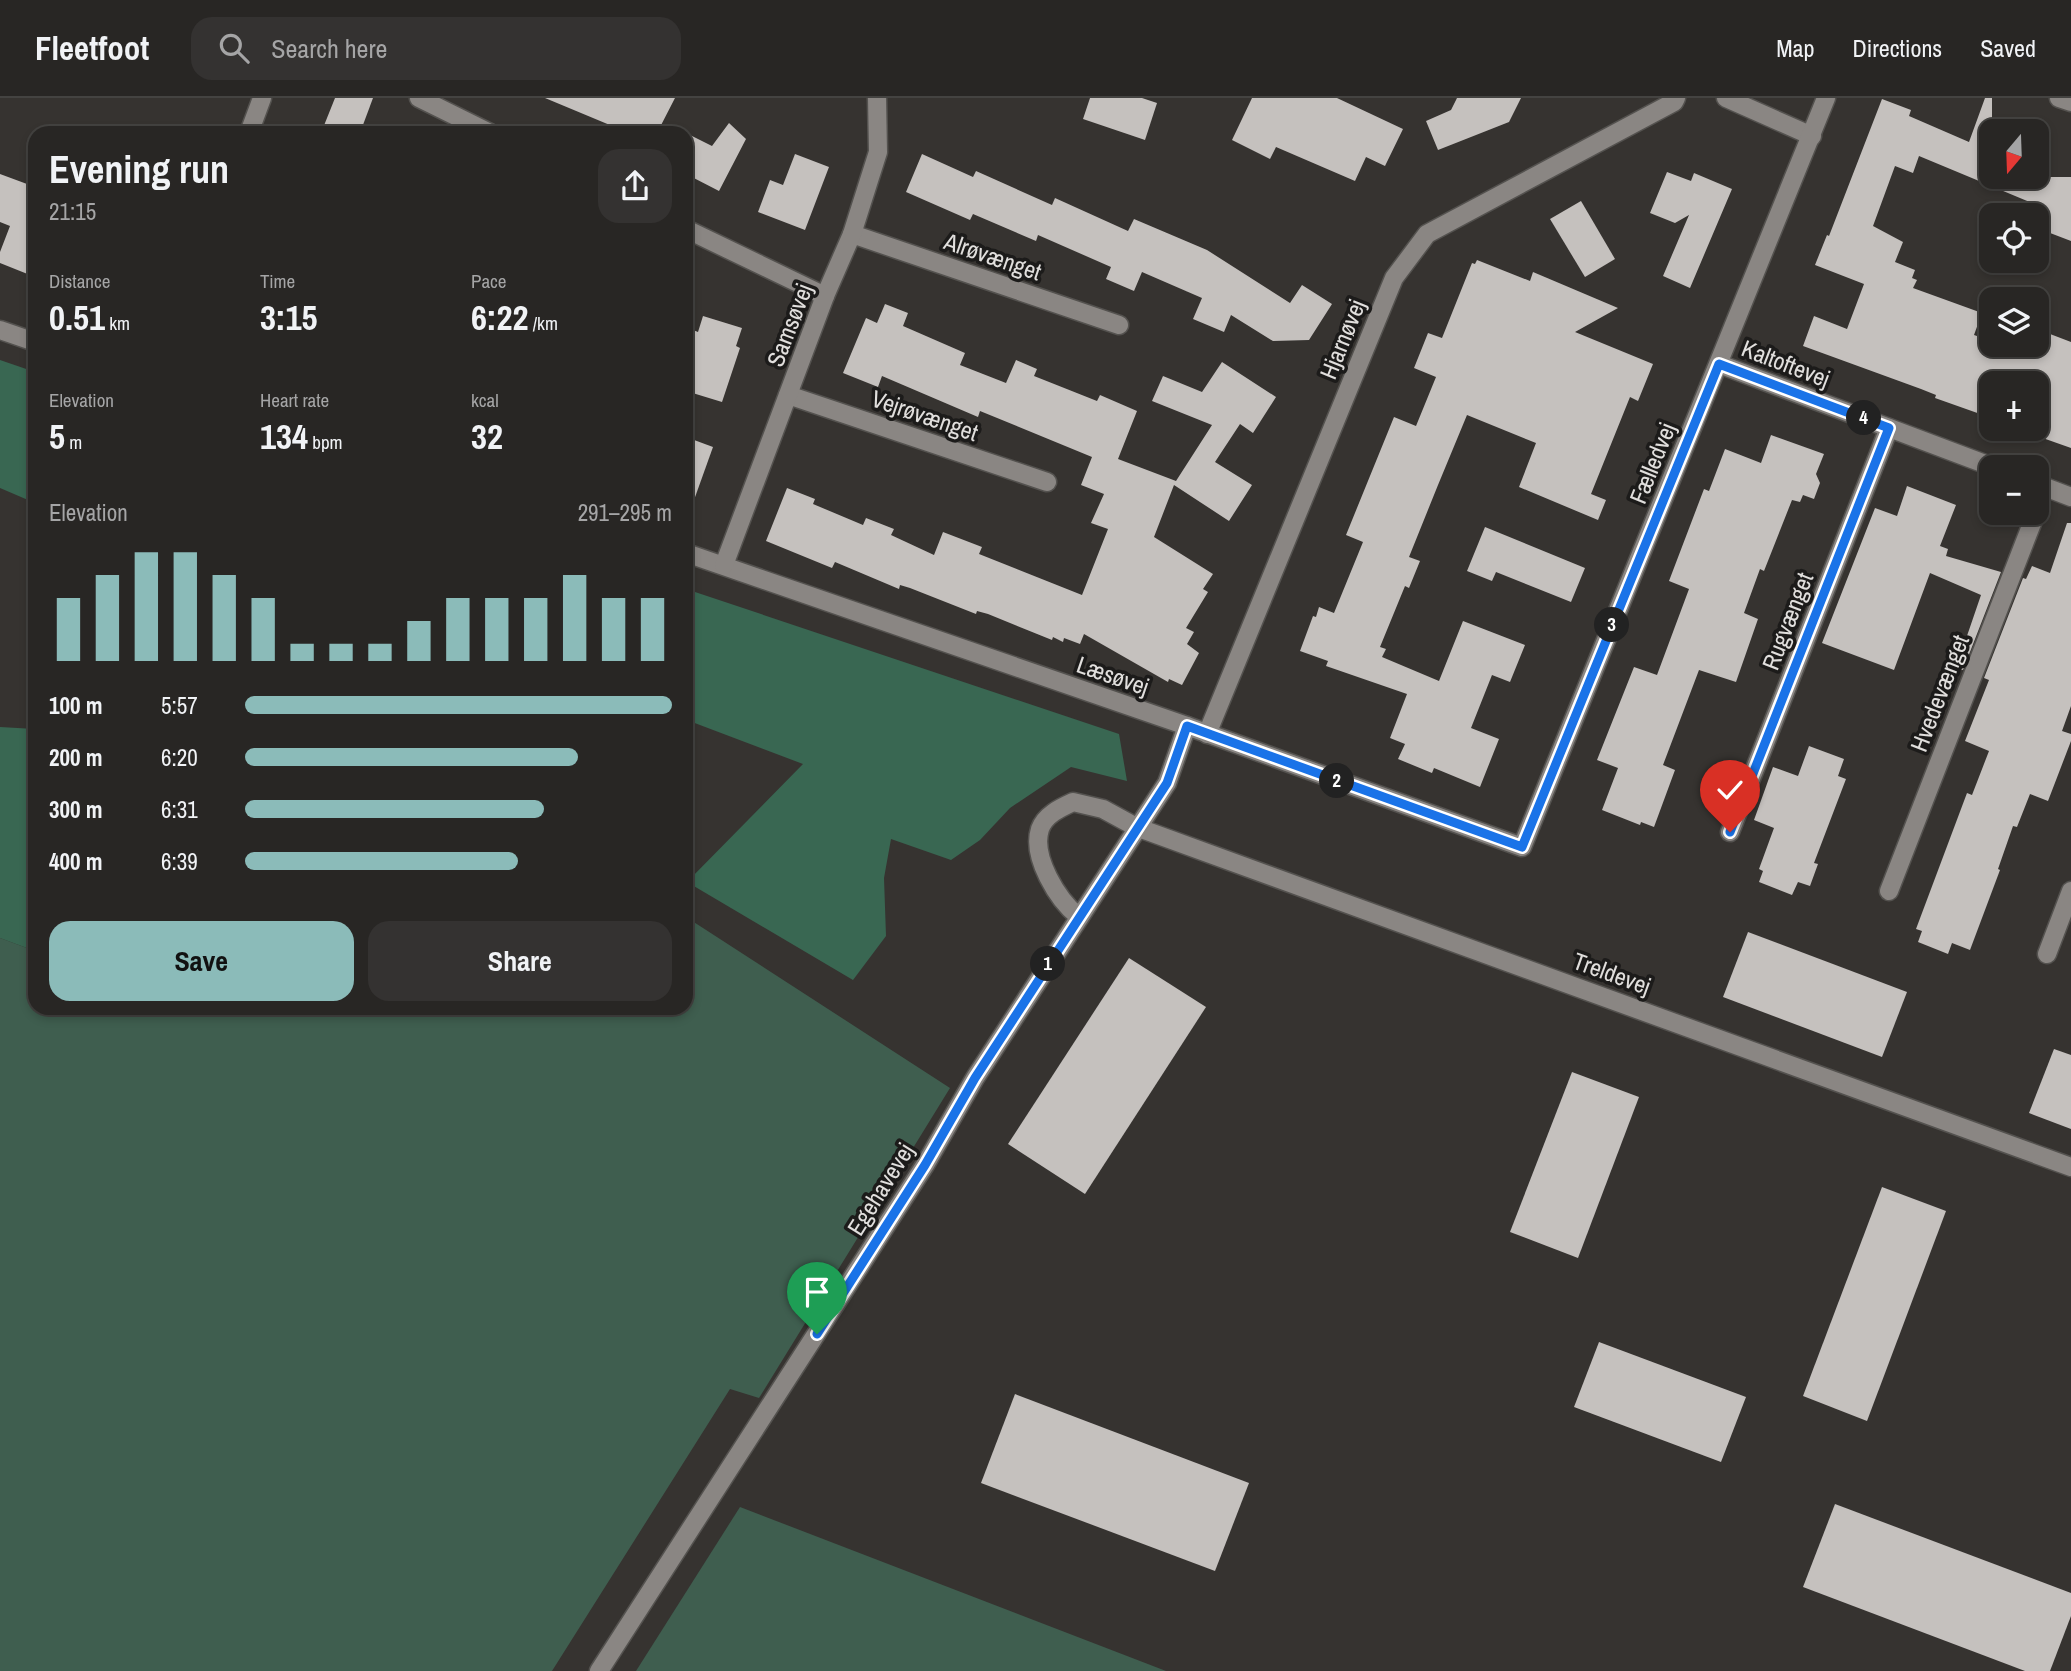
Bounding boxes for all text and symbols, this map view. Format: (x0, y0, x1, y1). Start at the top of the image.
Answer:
search box (191, 17, 681, 80)
text: Fleetfoot (35, 26, 149, 70)
icon: search (215, 29, 253, 67)
text: Search here (271, 31, 387, 66)
text: Map (1776, 32, 1814, 64)
text: Directions (1852, 32, 1942, 64)
text: Saved (1980, 32, 2036, 64)
north arrow (1979, 119, 2049, 189)
map controls (1979, 119, 2049, 525)
text: Evening run (49, 144, 229, 195)
button: share (598, 149, 672, 223)
text: 21:15 (49, 196, 96, 227)
button: locate (1979, 203, 2049, 273)
street label: Alrøvænget (939, 224, 1046, 288)
text: Distance (49, 268, 110, 294)
text: Time (260, 268, 295, 294)
text: Pace (471, 268, 507, 294)
street label: Samsøvej (759, 279, 819, 371)
button: layers (1979, 287, 2049, 357)
text: 0.51 (49, 294, 105, 341)
text: 3:15 (260, 294, 317, 341)
text: 6:22 (471, 294, 528, 341)
street label: Hjarnøvej (1312, 294, 1372, 384)
text: km (105, 310, 130, 336)
text: /km (528, 310, 558, 336)
street label: Kaltoftevej (1737, 332, 1835, 394)
button: + (1979, 371, 2049, 441)
street label: Vejrøvænget (868, 382, 983, 448)
text: Elevation (49, 387, 114, 413)
text: Heart rate (260, 387, 329, 413)
text: kcal (471, 387, 499, 413)
pin: 4 (1846, 400, 1882, 436)
text: 4 (1859, 404, 1868, 430)
text: 5 (49, 413, 65, 460)
text: 134 (260, 413, 308, 460)
text: 32 (471, 413, 503, 460)
street label: Fælledvej (1621, 418, 1683, 508)
text: m (65, 429, 82, 455)
text: bpm (308, 429, 343, 455)
button: − (1979, 455, 2049, 525)
text: Elevation (49, 497, 128, 528)
text: 291–295 m (578, 497, 672, 528)
street label: Rugvænget (1754, 567, 1820, 674)
pin: 3 (1594, 608, 1630, 642)
text: 3 (1607, 611, 1616, 637)
street label: Hvedevænget (1902, 630, 1976, 756)
street label: Læsøvej (1073, 648, 1153, 702)
text: 100 m (49, 690, 102, 721)
text: 5:57 (161, 690, 198, 721)
text: 200 m (49, 742, 102, 773)
text: 6:20 (161, 742, 198, 773)
pin (1700, 760, 1760, 832)
pin: 2 (1320, 764, 1354, 798)
text: 2 (1332, 767, 1341, 793)
icon: check (1711, 771, 1749, 809)
text: 300 m (49, 794, 102, 825)
text: 6:31 (161, 794, 198, 825)
text: 400 m (49, 846, 102, 877)
text: 6:39 (161, 846, 198, 877)
button: Save (49, 921, 354, 1001)
button: Share (368, 921, 672, 1001)
street label: Treldevej (1569, 944, 1655, 1002)
pin: 1 (1030, 946, 1066, 982)
text: 1 (1043, 950, 1052, 976)
street label: Egehavevej (839, 1137, 921, 1241)
pin (787, 1262, 847, 1334)
icon: arrive (798, 1273, 836, 1311)

